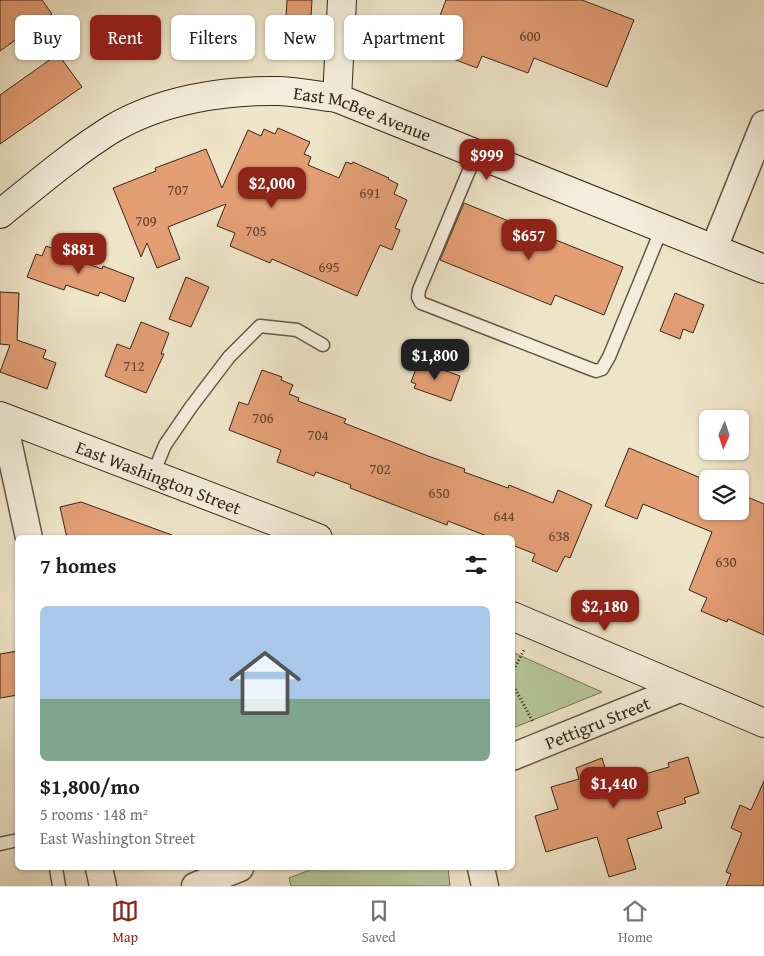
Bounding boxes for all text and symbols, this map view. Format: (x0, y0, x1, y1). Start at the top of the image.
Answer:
chip: Buy (15, 15, 80, 60)
chip: Rent (90, 15, 161, 60)
chip: Filters (171, 15, 255, 60)
chip: New (265, 15, 334, 60)
chip: Apartment (344, 15, 463, 60)
house number: 600 (519, 25, 541, 46)
street label: East McBee Avenue (292, 79, 435, 148)
pin: $999 (457, 138, 517, 181)
text: $999 (470, 143, 504, 167)
pin: $2,000 (231, 166, 313, 209)
text: $2,000 (249, 171, 295, 195)
house number: 707 (167, 179, 189, 200)
house number: 691 (359, 182, 381, 203)
house number: 709 (135, 210, 157, 231)
pin: $657 (499, 218, 559, 261)
house number: 705 (245, 220, 267, 241)
text: $657 (512, 223, 546, 247)
pin: $881 (49, 232, 109, 275)
text: $881 (62, 237, 96, 261)
house number: 695 (318, 256, 340, 277)
pin: $1,800 (394, 338, 476, 381)
text: $1,800 (412, 343, 458, 367)
house number: 712 (123, 355, 145, 376)
house number: 706 (252, 407, 274, 428)
north arrow (699, 410, 749, 460)
map controls (699, 410, 749, 520)
house number: 704 (307, 424, 329, 445)
street label: East Washington Street (72, 433, 246, 521)
house number: 702 (369, 458, 391, 479)
button: layers (699, 470, 749, 520)
house number: 650 (428, 482, 450, 503)
house number: 644 (493, 505, 515, 526)
house number: 638 (548, 525, 570, 546)
text: 7 homes (40, 550, 116, 581)
icon: filters (462, 551, 490, 579)
house number: 630 (715, 551, 737, 572)
pin: $2,180 (564, 590, 646, 632)
text: $2,180 (582, 594, 628, 618)
icon: home (220, 638, 310, 728)
street label: Pettigru Street (540, 689, 655, 756)
pin: $1,440 (573, 766, 655, 809)
text: $1,800/mo (40, 771, 140, 802)
text: $1,440 (591, 771, 637, 795)
text: 5 rooms · 148 m² (40, 802, 148, 826)
text: East Washington Street (40, 826, 195, 850)
tab: Map (111, 897, 139, 947)
tab: Saved (362, 897, 396, 947)
tab: Home (618, 897, 653, 947)

